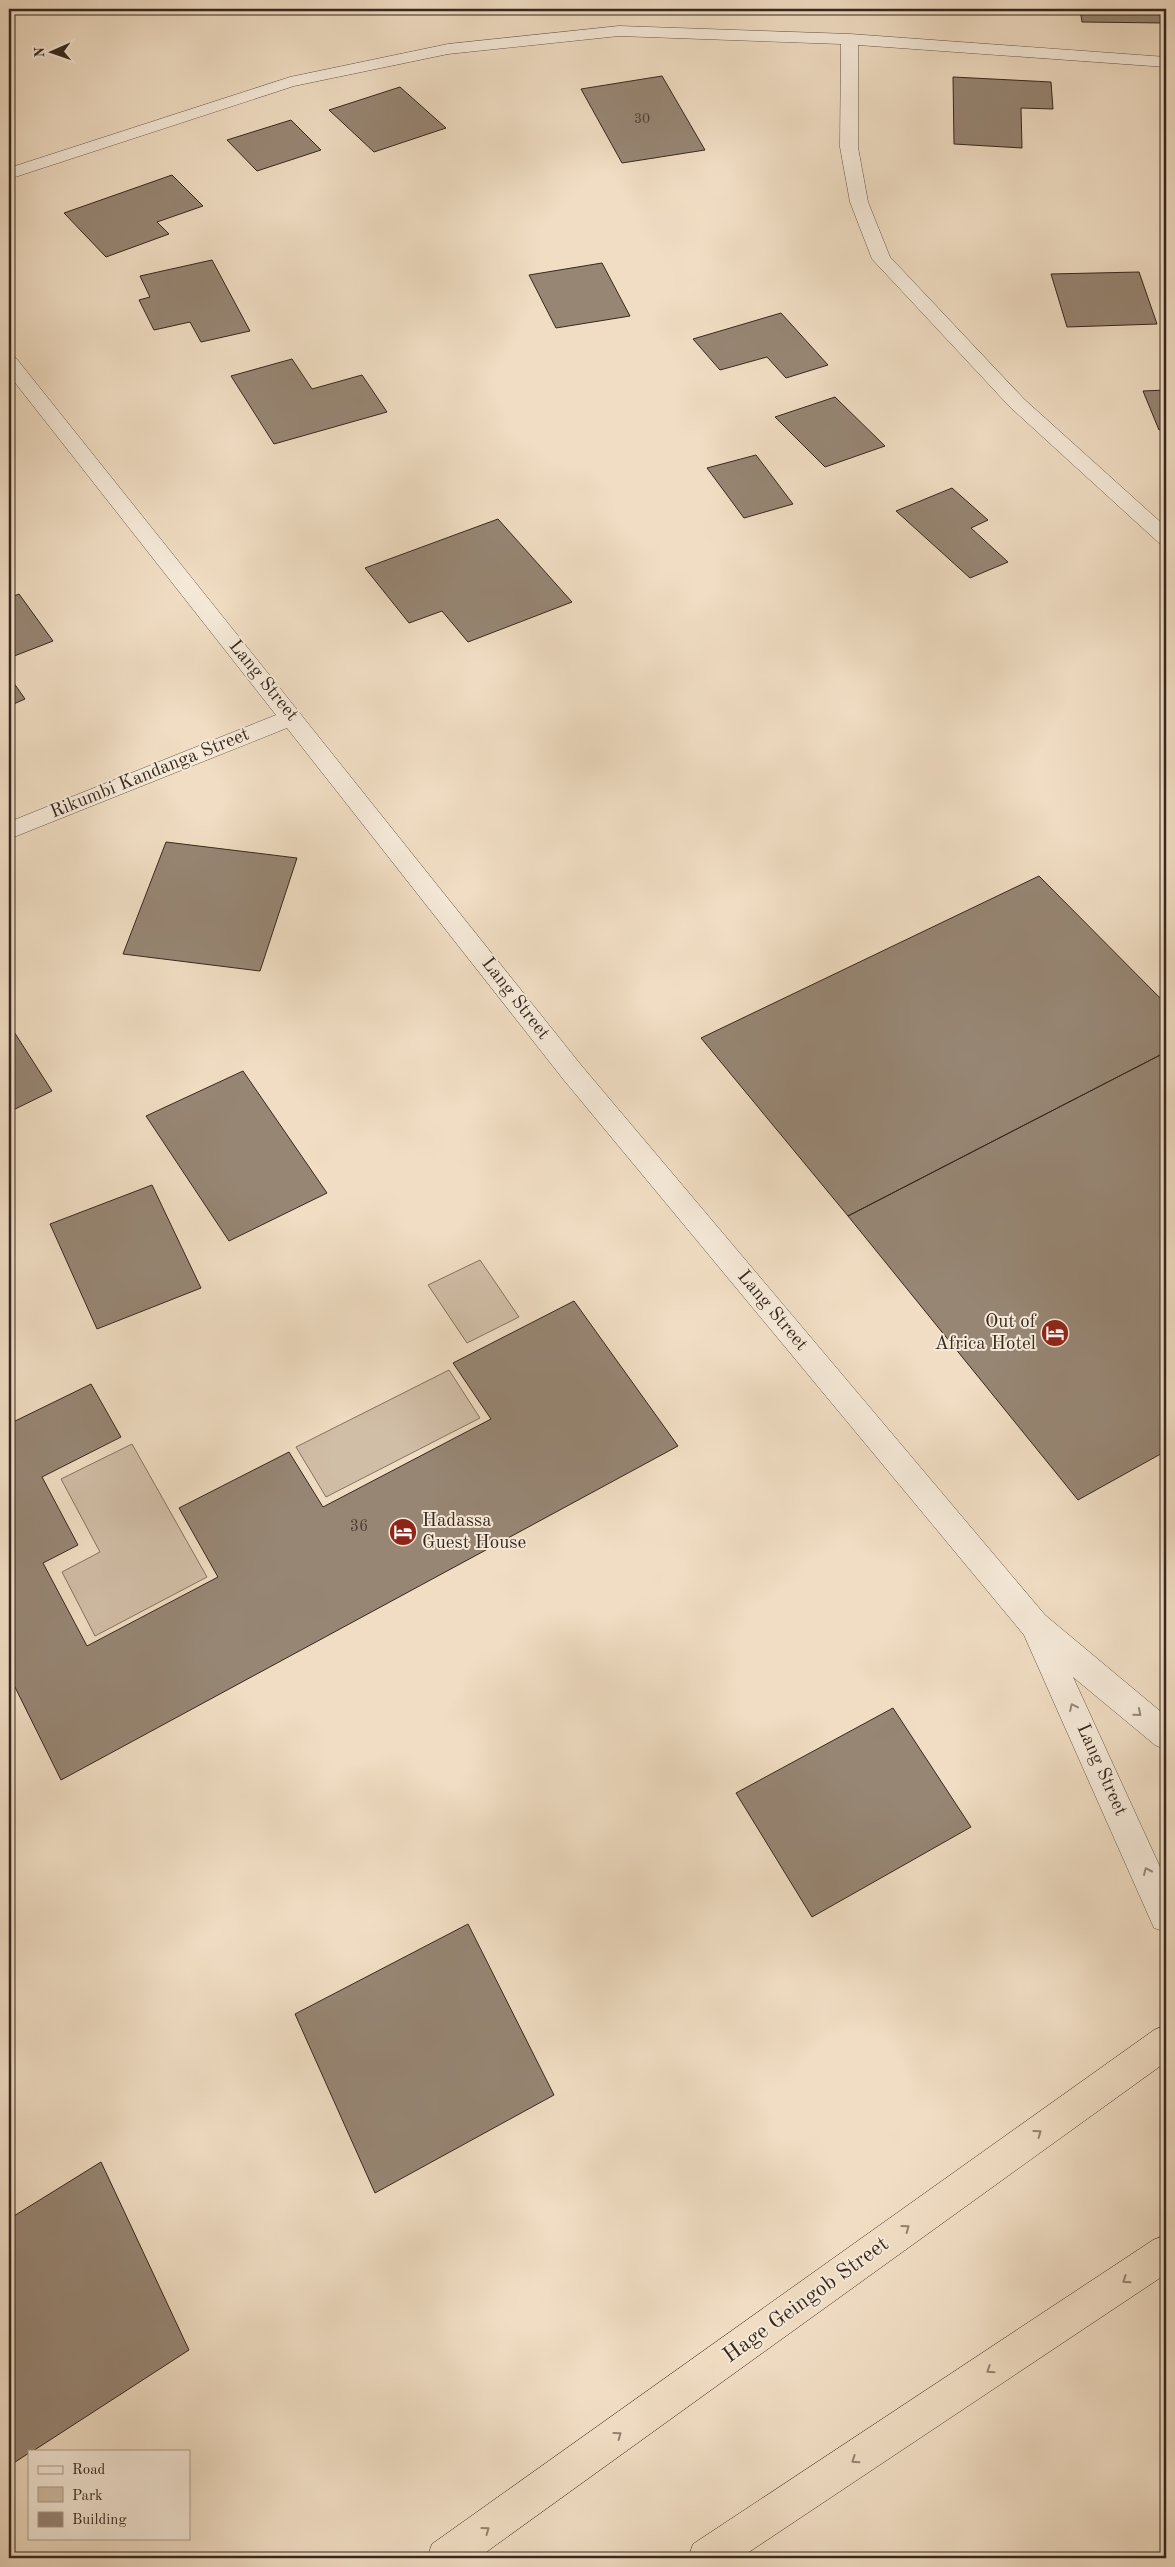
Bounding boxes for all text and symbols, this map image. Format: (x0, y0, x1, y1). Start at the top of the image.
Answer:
north arrow (28, 28, 78, 78)
text: N (33, 47, 47, 58)
house number: 30 (634, 112, 650, 126)
street label: Lang Street (225, 637, 301, 725)
street label: Rikumbi Kandanga Street (48, 725, 252, 823)
street label: Lang Street (477, 954, 553, 1044)
street label: Lang Street (733, 1267, 811, 1355)
place label: Out of Africa Hotel (934, 1313, 1037, 1354)
hotel icon: Out of Africa Hotel (1040, 1318, 1070, 1348)
place label: Hadassa Guest House (422, 1512, 526, 1553)
hotel icon: Hadassa Guest House (388, 1517, 418, 1547)
house number: 36 (350, 1519, 368, 1535)
one-way arrow (1069, 1703, 1079, 1712)
one-way arrow (1132, 1708, 1141, 1716)
street label: Lang Street (1072, 1721, 1130, 1819)
one-way arrow (1142, 1867, 1153, 1876)
one-way arrow (1033, 2130, 1042, 2139)
one-way arrow (901, 2225, 910, 2234)
street label: Hage Geingob Street (719, 2233, 893, 2367)
one-way arrow (1122, 2274, 1131, 2283)
one-way arrow (987, 2364, 996, 2373)
one-way arrow (612, 2432, 622, 2441)
legend (28, 2450, 190, 2540)
one-way arrow (851, 2454, 861, 2463)
text: Road (72, 2463, 106, 2478)
text: Park (72, 2489, 103, 2504)
text: Building (72, 2513, 127, 2528)
one-way arrow (480, 2527, 490, 2536)

